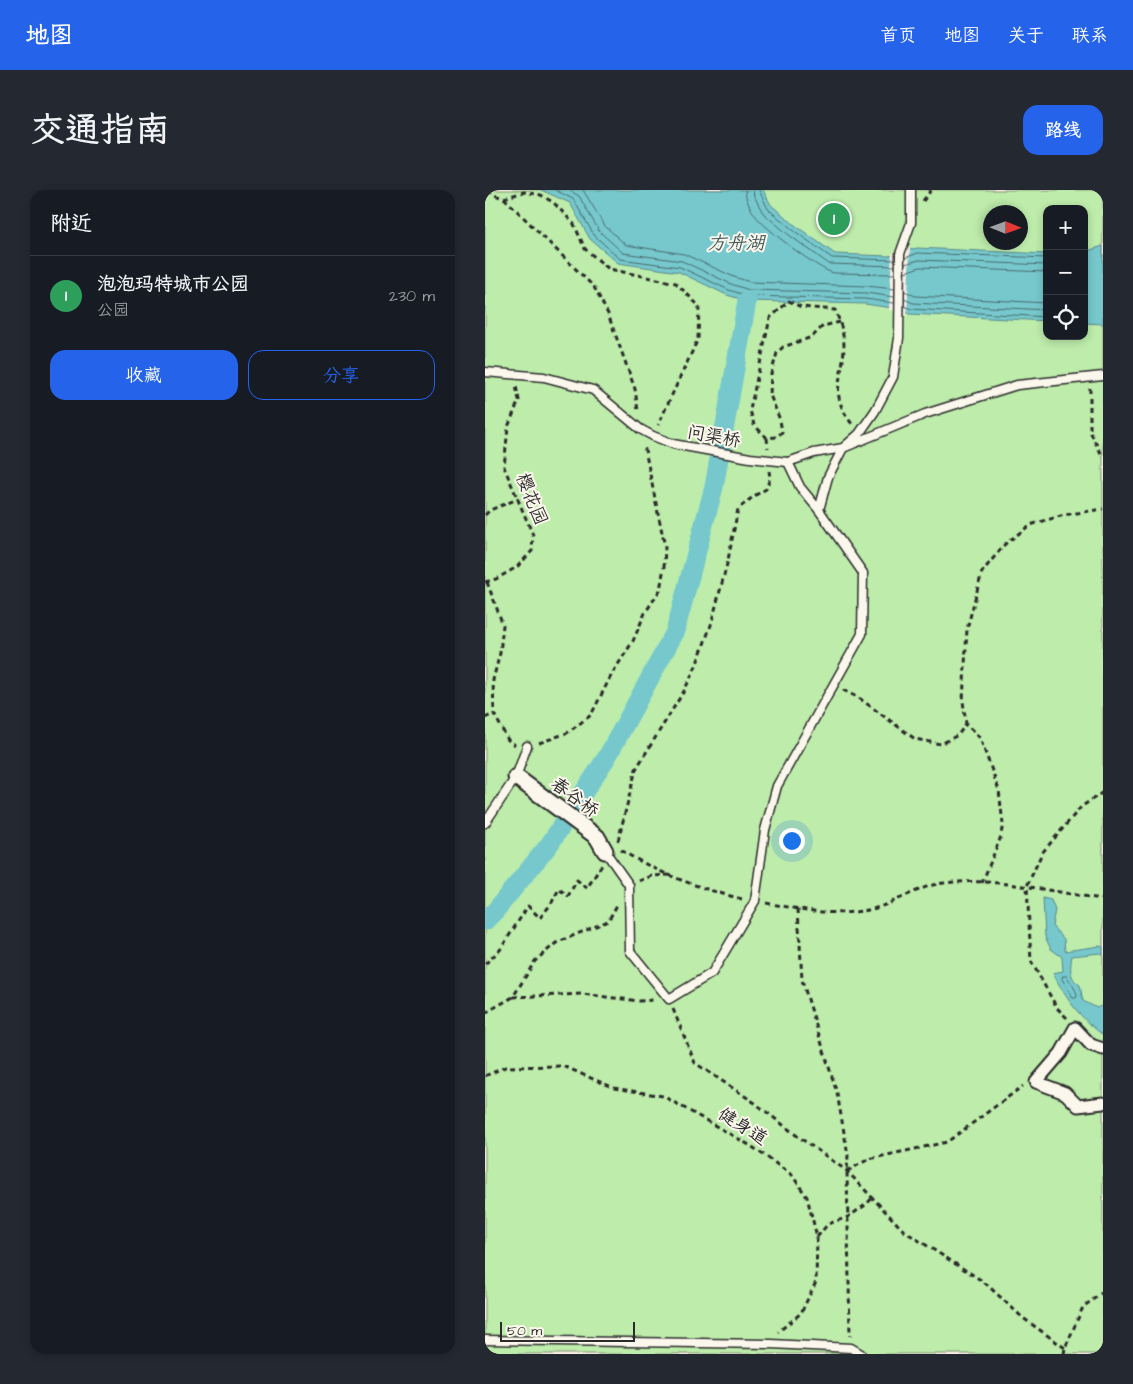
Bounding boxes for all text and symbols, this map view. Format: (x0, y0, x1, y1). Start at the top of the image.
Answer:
text: 地图 (25, 19, 73, 53)
text: 首页 (880, 23, 916, 48)
text: 地图 (944, 23, 980, 48)
text: 关于 (1008, 23, 1044, 48)
text: 联系 (1072, 23, 1108, 48)
button: 路线 (1023, 105, 1103, 155)
text: 交通指南 (30, 106, 170, 155)
pin: 1 (818, 200, 850, 238)
north arrow (983, 205, 1028, 250)
map controls (1043, 205, 1088, 340)
button: + (1043, 205, 1088, 250)
text: 附近 (50, 209, 92, 238)
water label: 方舟湖 (707, 230, 766, 257)
button: − (1043, 250, 1088, 295)
text: 泡泡玛特城市公园 (97, 271, 249, 298)
text: 1 (65, 285, 67, 307)
text: 230 m (389, 285, 435, 307)
button: locate (1043, 295, 1088, 340)
text: 公园 (97, 299, 129, 321)
button: 收藏 (50, 350, 238, 400)
button: 分享 (248, 350, 435, 400)
street label: 问渠桥 (685, 419, 743, 453)
street label: 樱花园 (510, 469, 553, 529)
street label: 春谷桥 (546, 771, 604, 823)
your location (779, 828, 805, 854)
street label: 健身道 (713, 1102, 772, 1151)
scale bar (500, 1319, 635, 1342)
text: 50 m (507, 1321, 542, 1341)

